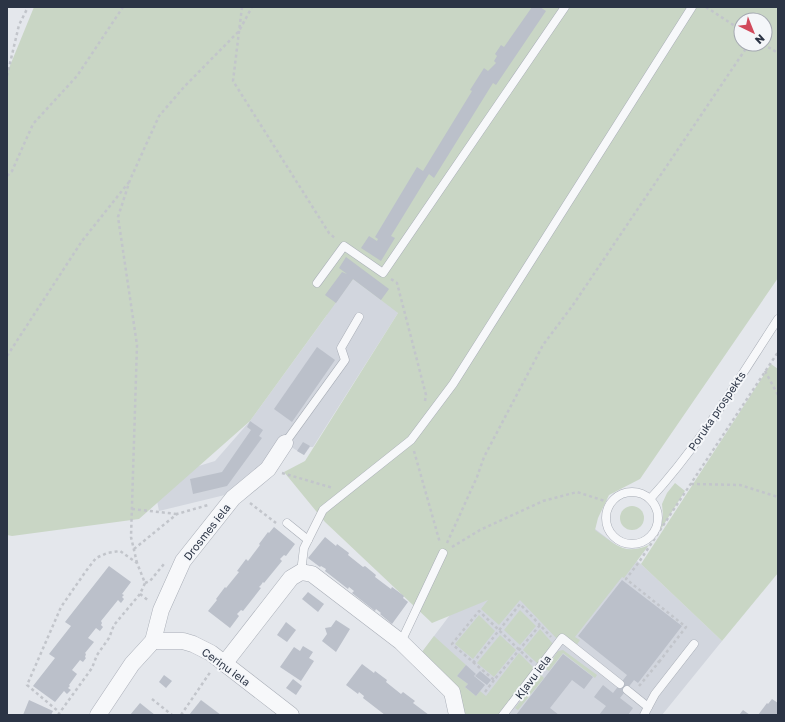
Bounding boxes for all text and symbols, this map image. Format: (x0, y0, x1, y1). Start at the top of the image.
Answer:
north arrow (733, 12, 773, 52)
text: N (753, 32, 768, 47)
street label: Poruka prospekts (685, 368, 748, 453)
street label: Drosmes iela (181, 501, 233, 563)
street label: Ceriņu iela (199, 645, 253, 689)
street label: Kļavu iela (512, 652, 554, 702)

